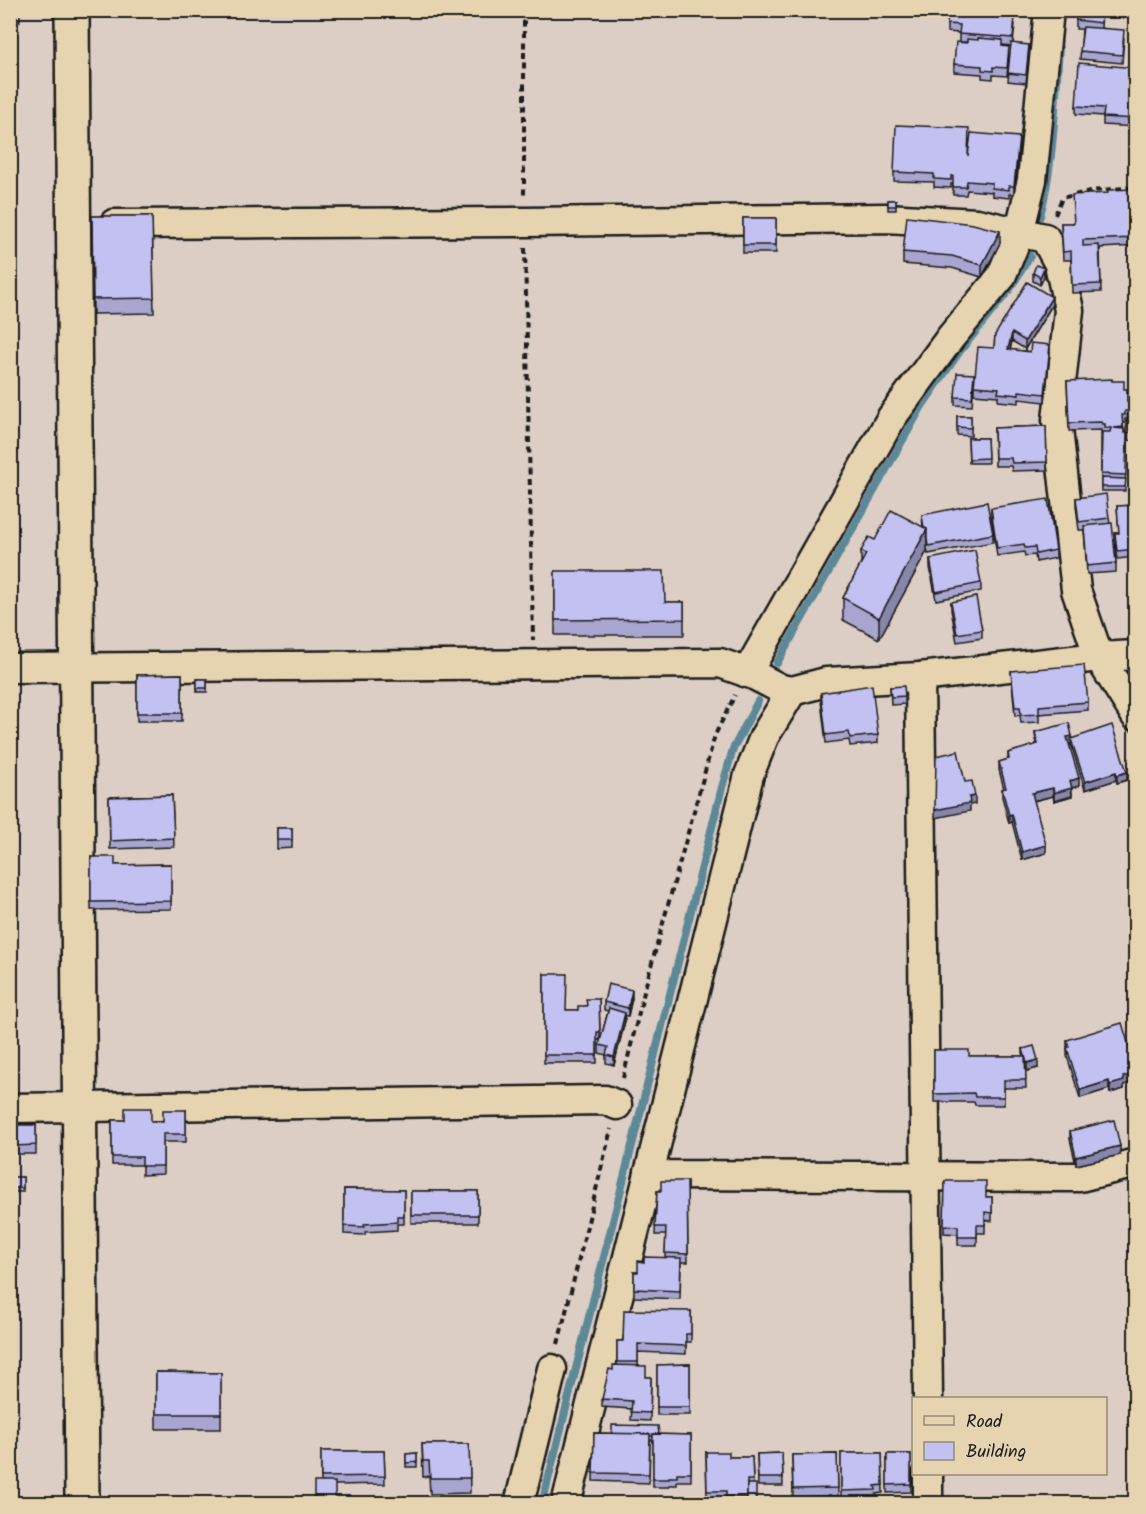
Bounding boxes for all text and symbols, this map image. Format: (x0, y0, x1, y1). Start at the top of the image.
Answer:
legend (912, 1397, 1107, 1475)
text: Road (966, 1408, 1003, 1437)
text: Building (966, 1438, 1026, 1467)

